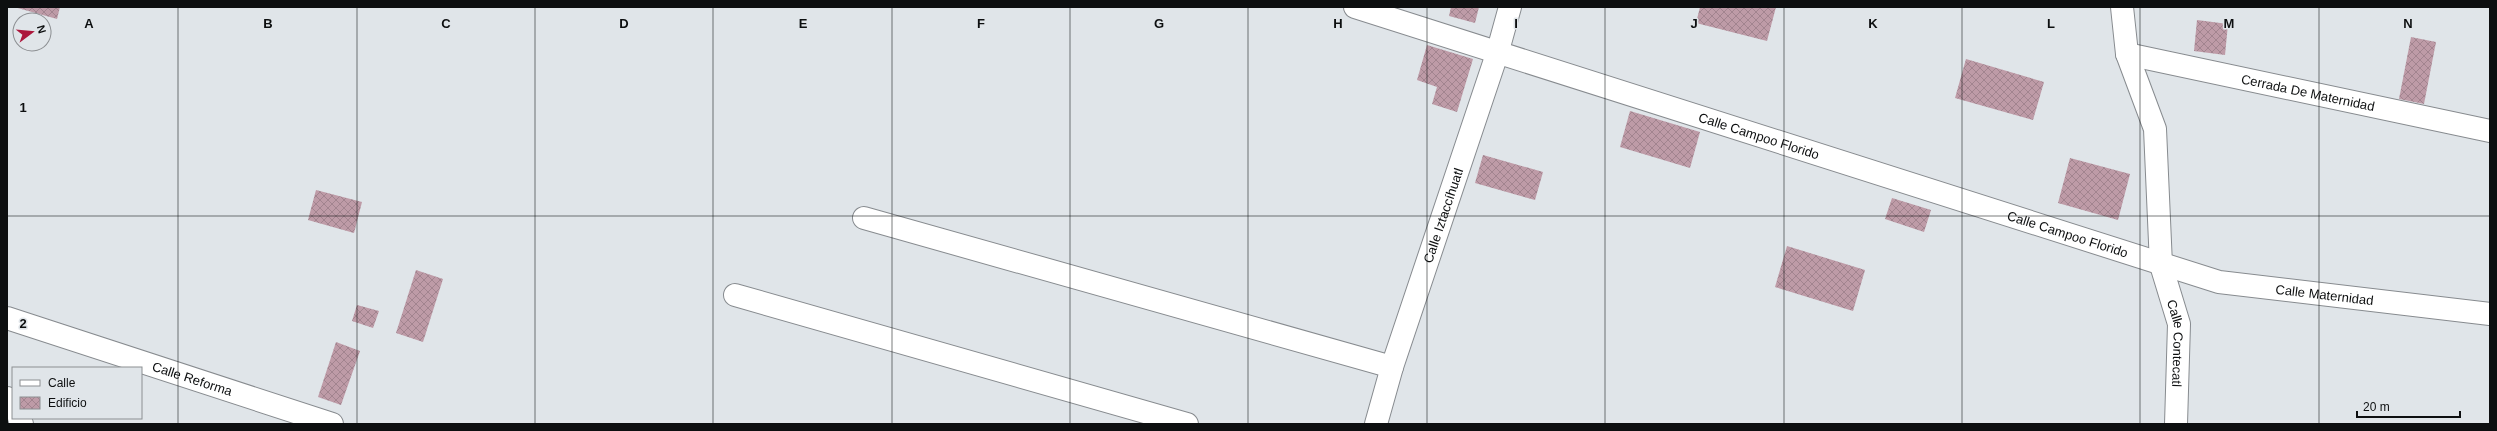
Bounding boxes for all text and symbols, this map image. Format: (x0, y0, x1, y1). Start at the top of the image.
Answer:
north arrow (12, 12, 52, 52)
text: A (84, 16, 94, 31)
text: B (263, 16, 273, 31)
text: C (441, 16, 451, 31)
text: D (619, 16, 629, 31)
text: E (799, 16, 808, 31)
text: F (977, 16, 985, 31)
text: G (1154, 16, 1164, 31)
text: H (1333, 16, 1343, 31)
text: I (1514, 16, 1518, 31)
text: J (1690, 16, 1698, 31)
text: K (1868, 16, 1878, 31)
text: L (2047, 16, 2055, 31)
text: M (2224, 16, 2234, 31)
text: N (2403, 16, 2413, 31)
text: N (35, 24, 48, 35)
street label: Cerrada De Maternidad (2240, 71, 2376, 114)
text: 1 (19, 100, 27, 115)
street label: Calle Campoo Florido (1697, 109, 1821, 162)
street label: Calle Iztaccíhuatl (1420, 166, 1466, 265)
street label: Calle Campoo Florido (2006, 208, 2130, 260)
street label: Calle Maternidad (2275, 281, 2374, 308)
street label: Calle Contecatl (2164, 298, 2187, 387)
text: 2 (19, 316, 27, 331)
street label: Calle Reforma (151, 358, 235, 399)
legend (12, 367, 142, 419)
text: Calle (48, 376, 76, 390)
scale bar (2357, 393, 2460, 419)
text: Edificio (48, 396, 87, 410)
text: 20 m (2363, 400, 2390, 414)

